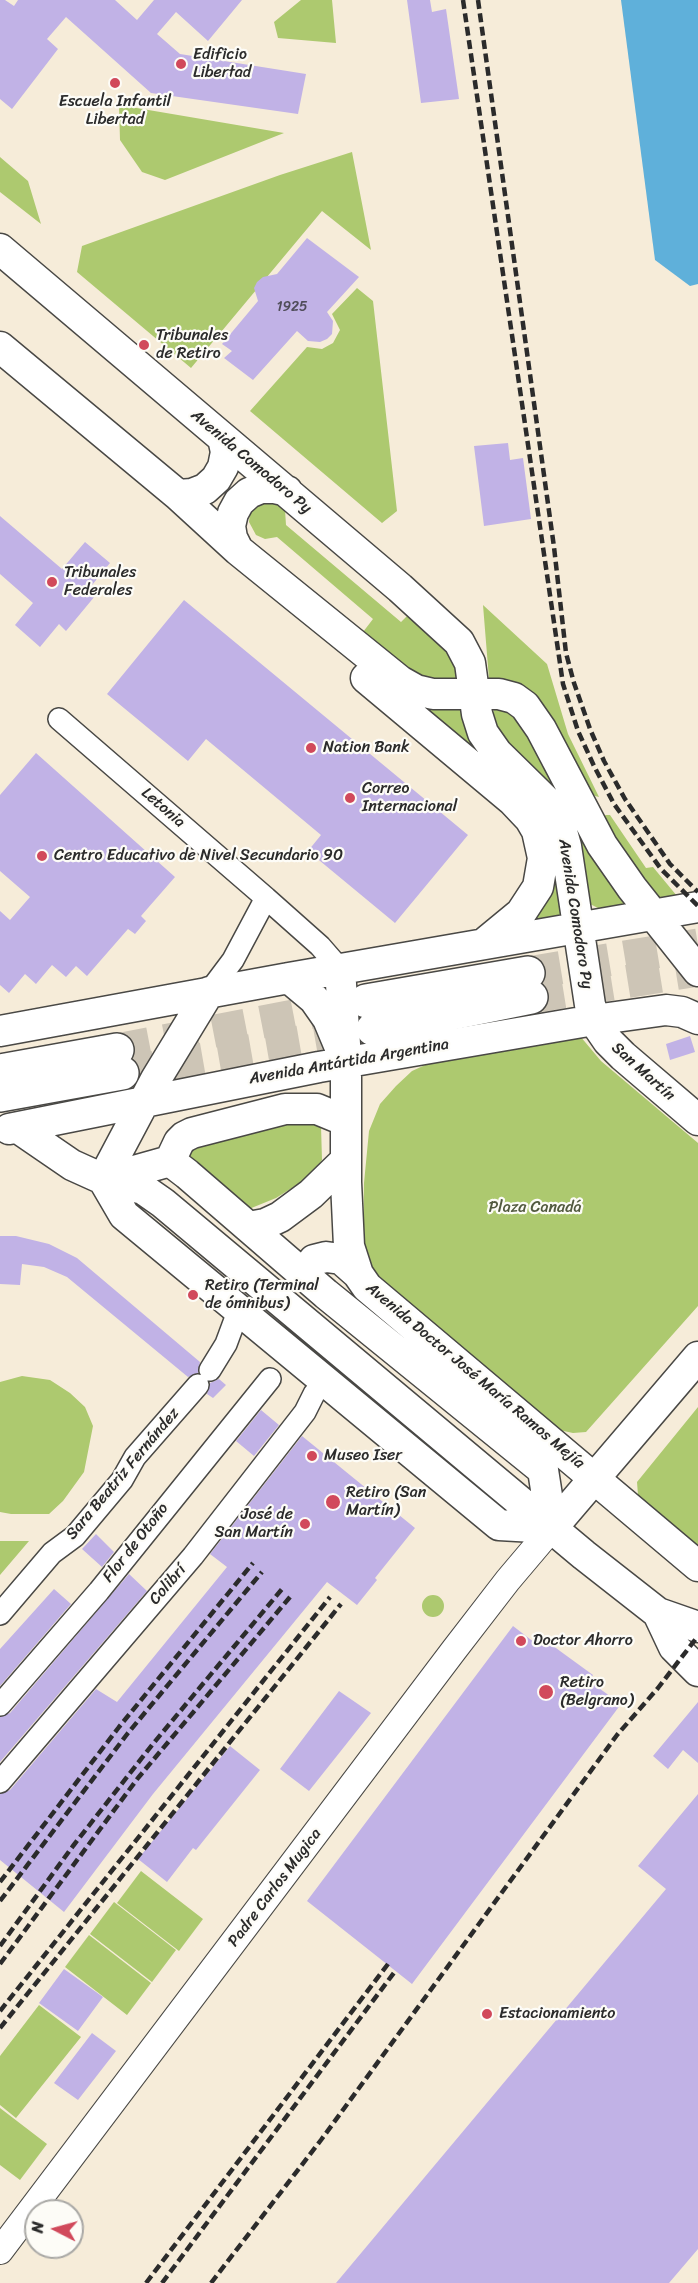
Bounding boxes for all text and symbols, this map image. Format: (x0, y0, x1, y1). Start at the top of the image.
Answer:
place label: Edificio Libertad (193, 45, 251, 83)
marker: Edificio Libertad (174, 57, 188, 71)
marker: Escuela Infantil Libertad (108, 76, 122, 90)
place label: Escuela Infantil Libertad (59, 92, 171, 130)
house number: 1925 (276, 299, 308, 315)
place label: Tribunales de Retiro (156, 326, 228, 364)
marker: Tribunales de Retiro (137, 338, 151, 352)
street label: Avenida Comodoro Py (187, 406, 315, 518)
place label: Tribunales Federales (64, 563, 136, 601)
marker: Tribunales Federales (45, 575, 59, 589)
place label: Nation Bank (323, 738, 409, 758)
marker: Nation Bank (304, 741, 318, 755)
place label: Correo Internacional (362, 779, 457, 817)
street label: Letonia (137, 784, 189, 832)
marker: Correo Internacional (343, 791, 357, 805)
street label: Avenida Comodoro Py (554, 838, 596, 990)
place label: Centro Educativo de Nivel Secundario 90 (54, 846, 343, 866)
marker: Centro Educativo de Nivel Secundario 90 (35, 849, 49, 863)
street label: Avenida Antártida Argentina (248, 1035, 450, 1089)
street label: San Martín (607, 1039, 679, 1105)
park label: Plaza Canadá (488, 1198, 582, 1218)
place label: Retiro (Terminal de ómnibus) (205, 1276, 319, 1314)
street label: Avenida Doctor José María Ramos Mejía (362, 1279, 588, 1473)
marker: Retiro (Terminal de ómnibus) (186, 1288, 200, 1302)
street label: Sara Beatriz Fernández (62, 1404, 184, 1544)
place label: Museo Iser (324, 1446, 402, 1466)
marker: Museo Iser (305, 1449, 319, 1463)
place label: Retiro (San Martín) (346, 1483, 426, 1521)
marker: Retiro (San Martín) (324, 1493, 342, 1511)
street label: Flor de Otoño (99, 1500, 173, 1586)
place label: José de San Martín (214, 1505, 293, 1543)
marker: José de San Martín (298, 1517, 312, 1531)
street label: Colibrí (145, 1561, 191, 1609)
place label: Doctor Ahorro (533, 1631, 633, 1651)
marker: Doctor Ahorro (514, 1634, 528, 1648)
place label: Retiro (Belgrano) (560, 1673, 633, 1711)
marker: Retiro (Belgrano) (537, 1683, 555, 1701)
street label: Padre Carlos Mugica (224, 1825, 326, 1951)
place label: Estacionamiento (499, 2004, 615, 2024)
marker: Estacionamiento (480, 2007, 494, 2021)
north arrow (24, 2199, 84, 2259)
text: N (23, 2220, 53, 2234)

